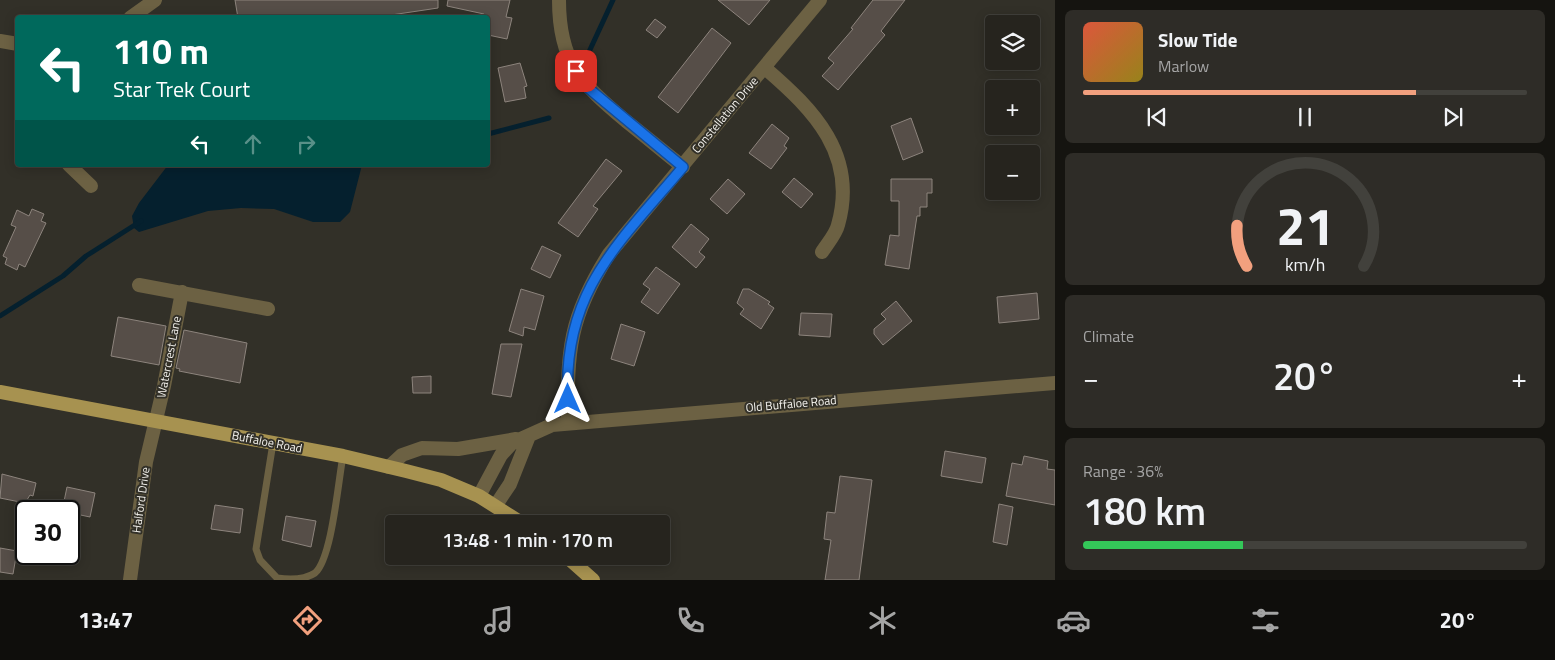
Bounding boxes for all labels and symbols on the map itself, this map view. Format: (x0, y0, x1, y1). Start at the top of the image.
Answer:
pin (555, 50, 597, 92)
street label: Constellation Drive (687, 72, 762, 157)
street label: Watercrest Lane (151, 314, 186, 399)
position arrow (541, 372, 593, 424)
street label: Old Buffaloe Road (745, 390, 837, 417)
street label: Buffaloe Road (230, 425, 304, 458)
street label: Halford Drive (126, 466, 155, 534)
speed limit sign: 30 (15, 500, 80, 565)

